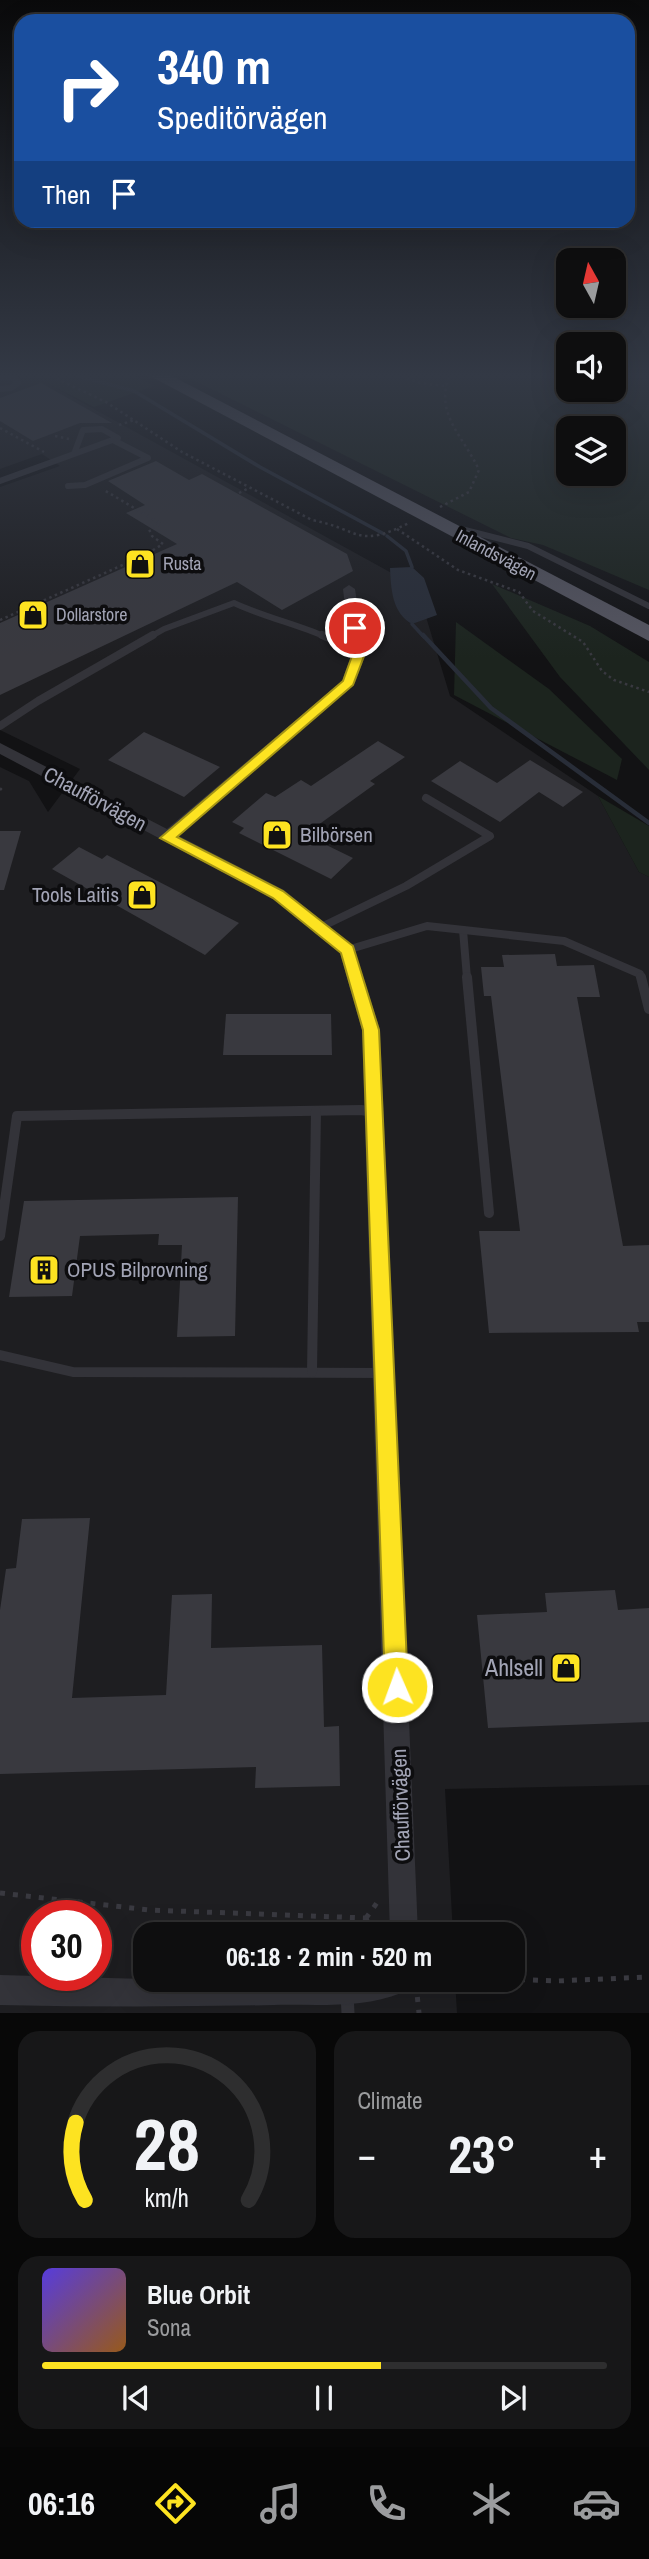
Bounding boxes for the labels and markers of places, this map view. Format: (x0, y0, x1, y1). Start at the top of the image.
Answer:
shop icon: Rusta (123, 547, 157, 581)
place label: Rusta (163, 551, 202, 576)
shop icon: Dollarstore (16, 598, 50, 632)
pin (325, 598, 385, 658)
place label: Dollarstore (56, 602, 127, 627)
shop icon: Bilbörsen (260, 818, 294, 852)
place label: Bilbörsen (300, 820, 373, 849)
shop icon: Tools Laitis (125, 878, 159, 912)
place label: Tools Laitis (32, 880, 119, 909)
building icon: OPUS Bilprovning (27, 1253, 61, 1287)
place label: OPUS Bilprovning (67, 1255, 208, 1284)
place label: Ahlsell (484, 1651, 543, 1683)
shop icon: Ahlsell (549, 1651, 583, 1685)

